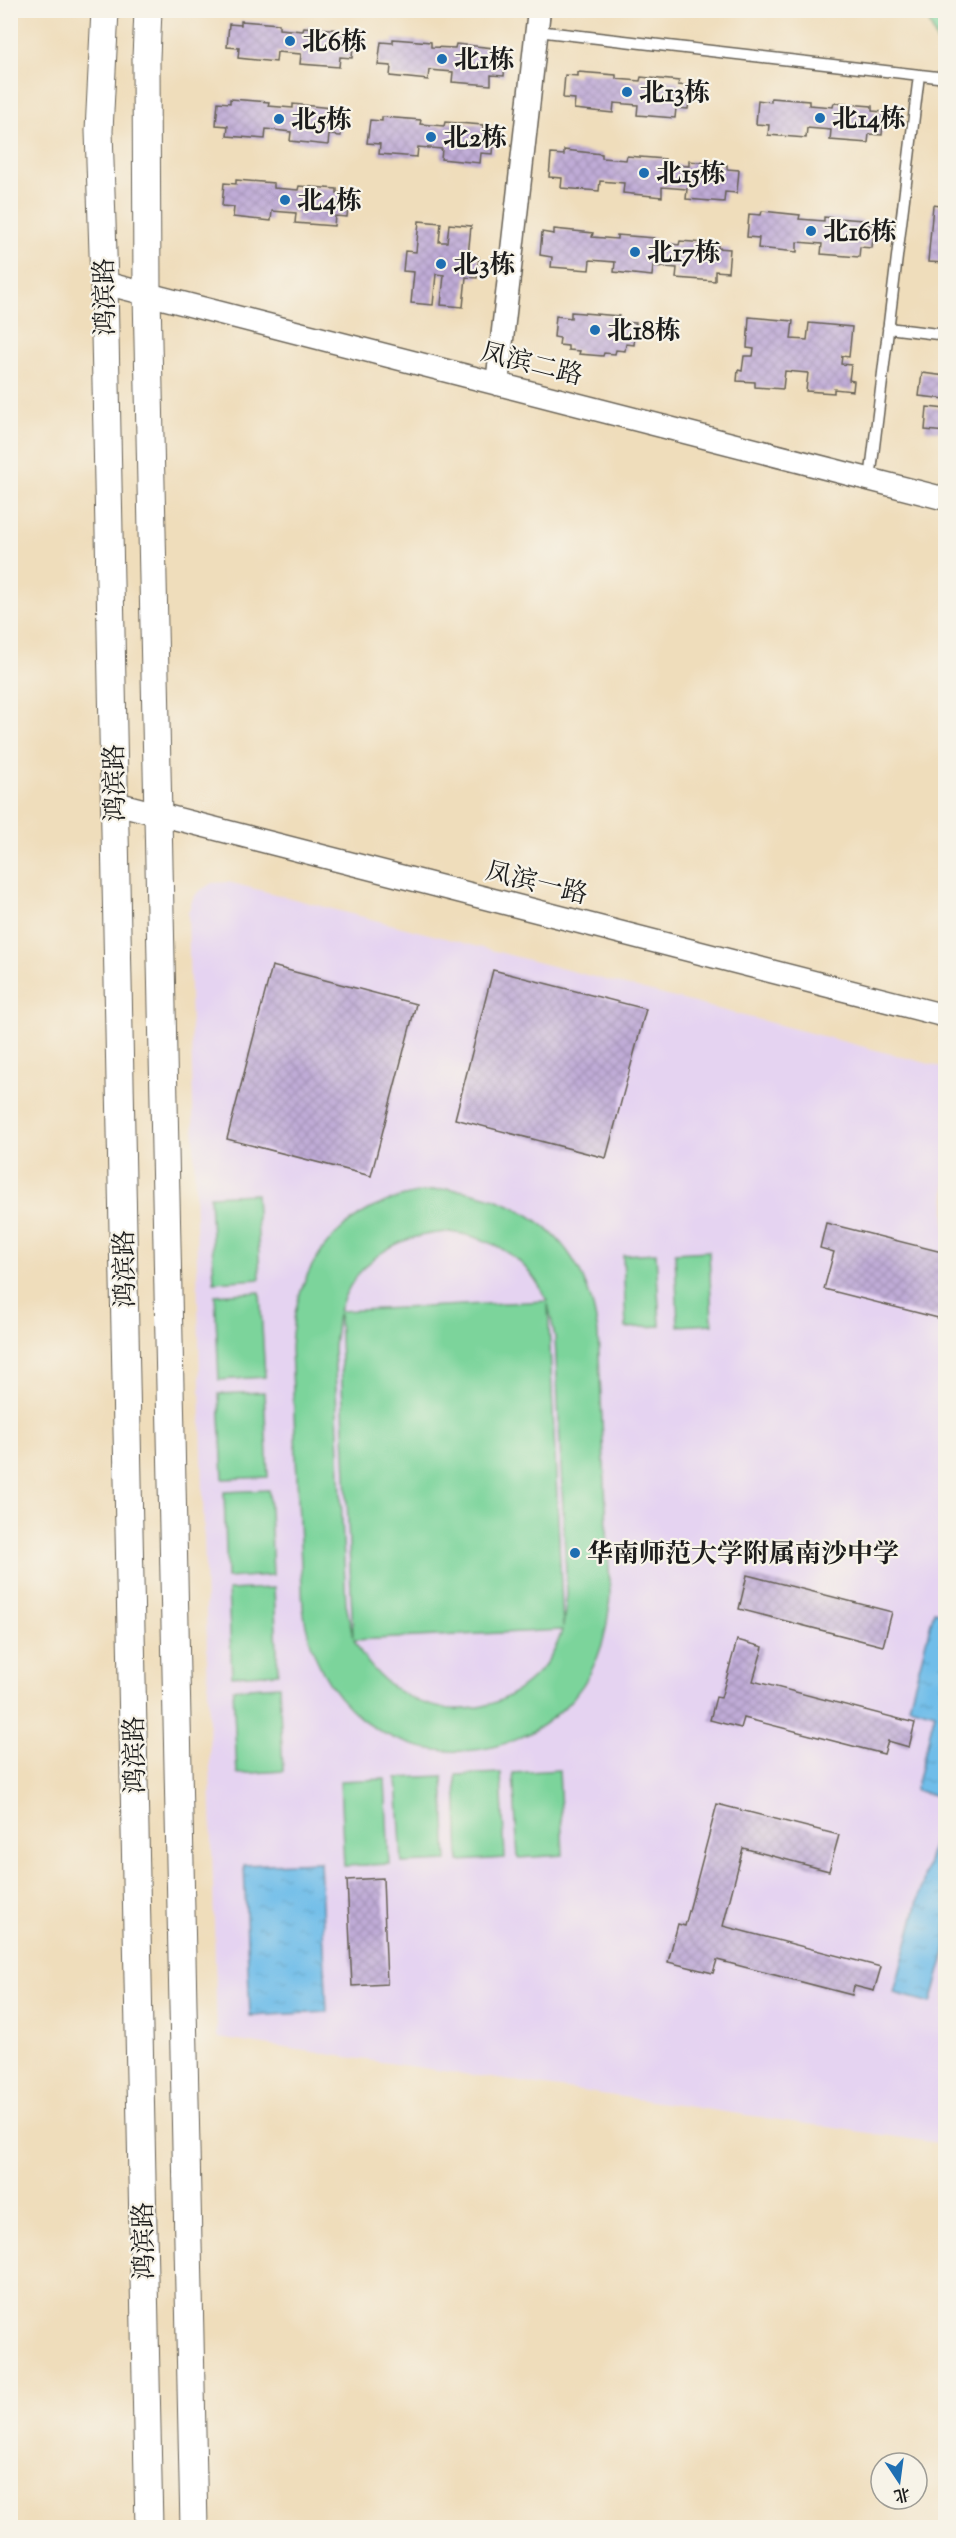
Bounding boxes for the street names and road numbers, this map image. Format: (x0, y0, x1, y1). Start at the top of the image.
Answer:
street label: 鸿滨路 (87, 258, 126, 336)
street label: 凤滨二路 (476, 335, 586, 396)
street label: 鸿滨路 (97, 744, 136, 822)
street label: 凤滨一路 (481, 854, 591, 915)
street label: 鸿滨路 (107, 1230, 146, 1308)
street label: 鸿滨路 (117, 1716, 156, 1794)
street label: 鸿滨路 (126, 2202, 165, 2280)

